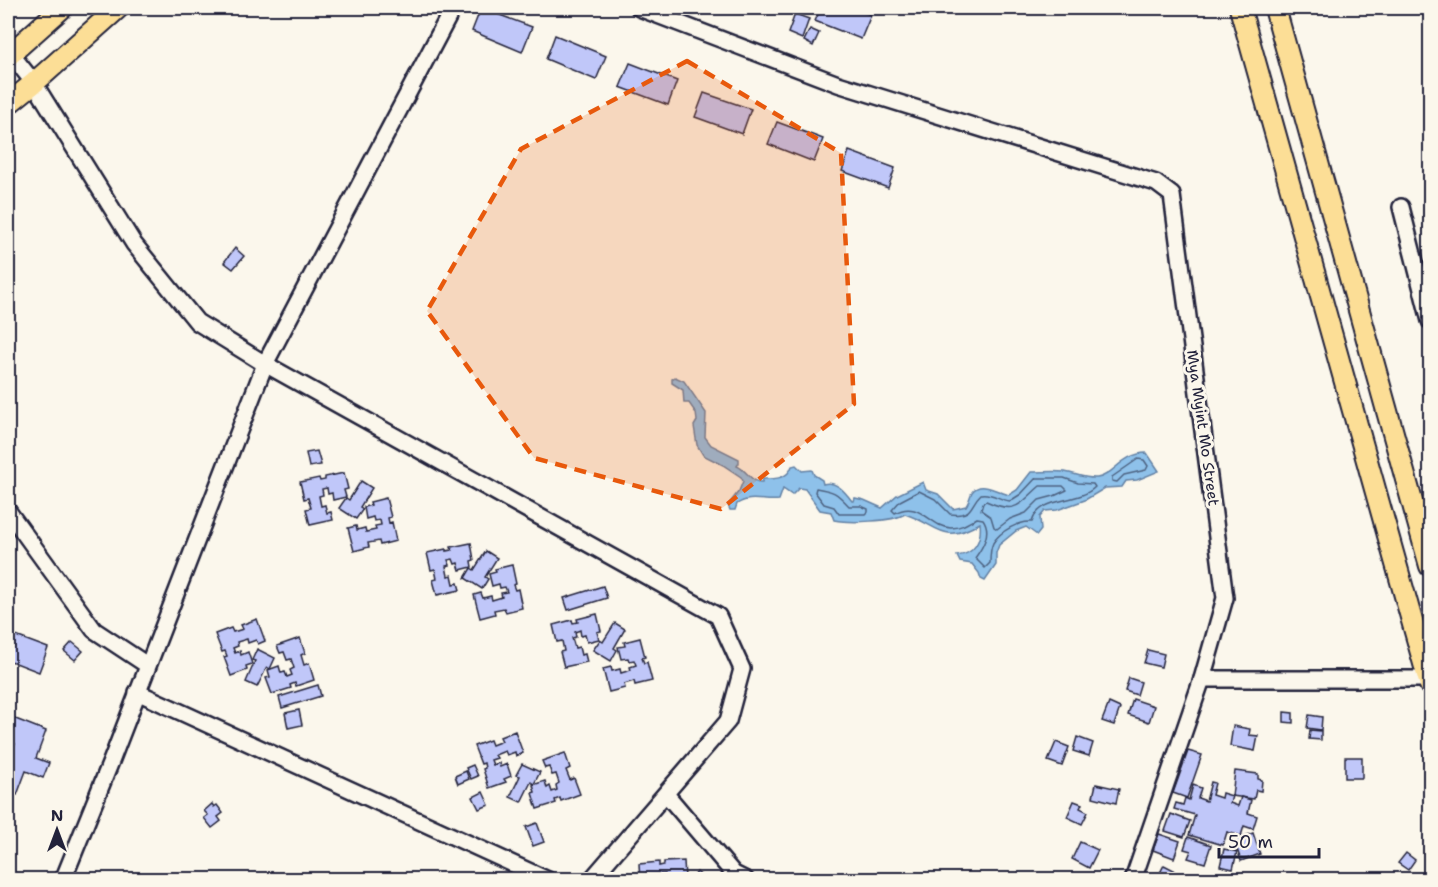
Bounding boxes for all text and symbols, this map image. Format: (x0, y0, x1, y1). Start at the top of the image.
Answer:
street label: Mya Myint Mo Street (1182, 349, 1224, 507)
north arrow (27, 800, 87, 860)
text: N (51, 805, 63, 826)
scale bar (1219, 821, 1320, 859)
text: 50 m (1228, 830, 1273, 854)

